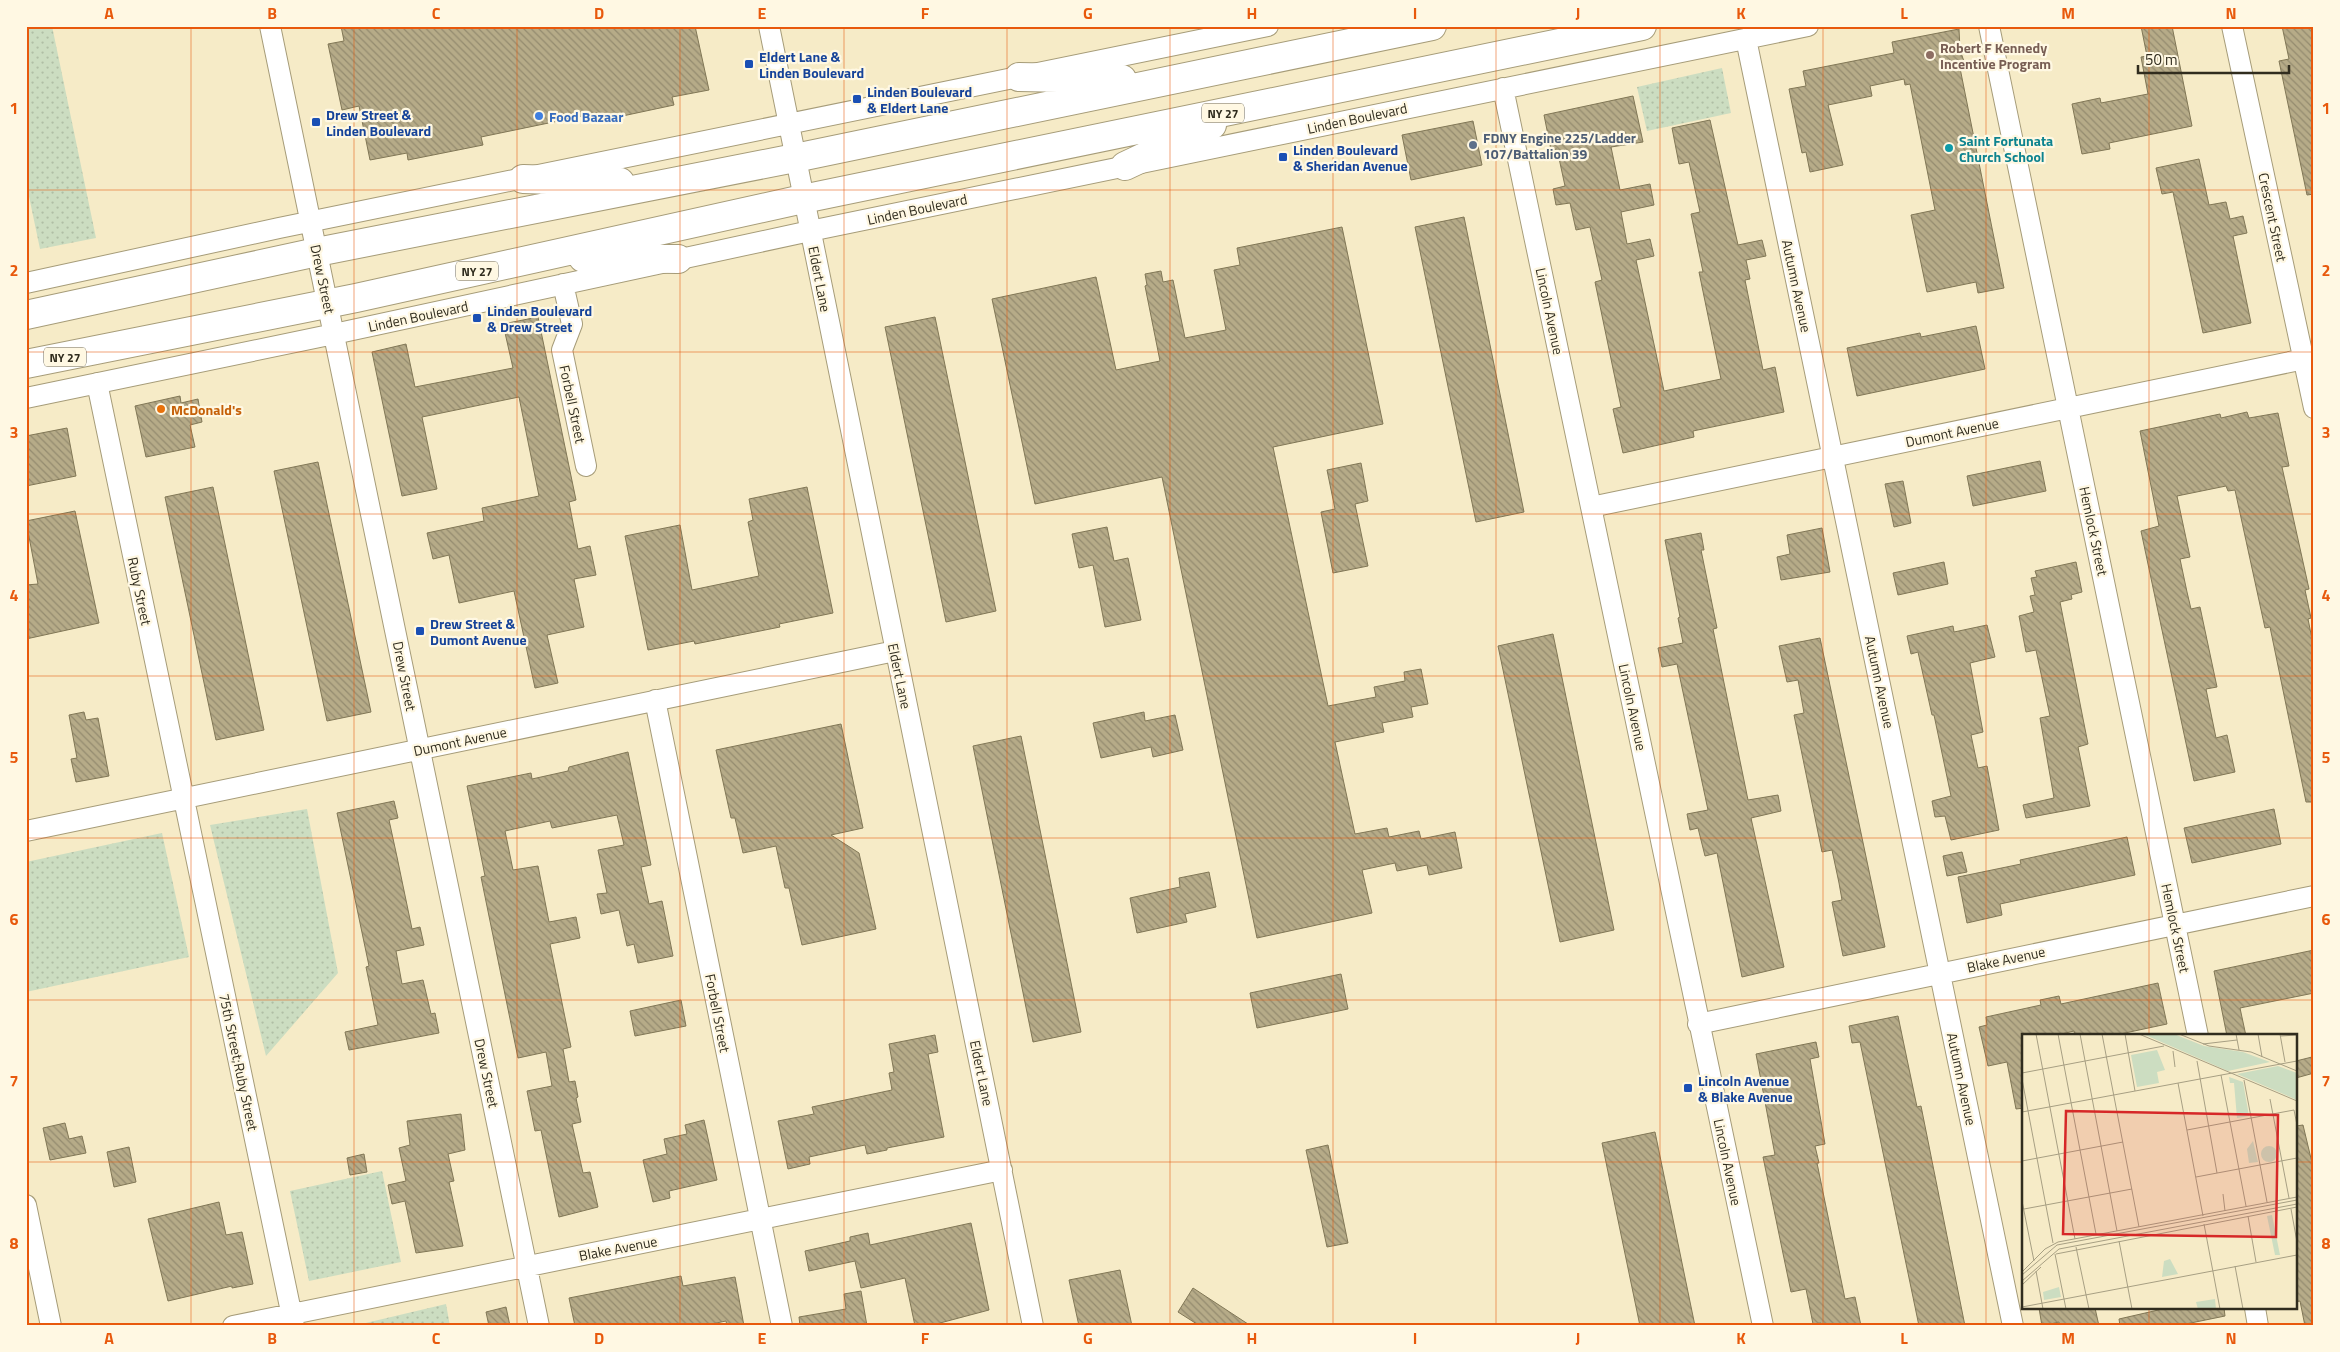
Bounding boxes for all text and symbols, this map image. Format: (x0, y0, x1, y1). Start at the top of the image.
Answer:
text: A (104, 1, 114, 25)
text: B (267, 1, 277, 25)
text: C (432, 1, 441, 25)
text: D (594, 1, 604, 25)
text: E (758, 1, 767, 25)
text: F (921, 1, 930, 25)
text: G (1083, 1, 1093, 25)
text: H (1247, 1, 1257, 25)
text: I (1413, 1, 1417, 25)
text: J (1576, 1, 1580, 25)
text: K (1736, 1, 1746, 25)
text: L (1900, 1, 1908, 25)
text: M (2061, 1, 2075, 25)
text: N (2225, 1, 2237, 25)
place label: Robert F Kennedy Incentive Program (1940, 37, 2051, 74)
scale bar (2138, 42, 2289, 74)
place label: Eldert Lane & Linden Boulevard (759, 46, 864, 83)
text: 50 m (2145, 48, 2178, 71)
marker: Robert F Kennedy Incentive Program (1924, 49, 1936, 61)
marker: Eldert Lane & Linden Boulevard (743, 58, 755, 70)
place label: Linden Boulevard & Eldert Lane (867, 81, 972, 118)
marker: Linden Boulevard & Eldert Lane (851, 93, 863, 105)
text: 1 (10, 96, 18, 120)
text: 1 (2322, 96, 2330, 120)
street label: Linden Boulevard (1305, 97, 1409, 139)
place label: Drew Street & Linden Boulevard (326, 104, 431, 141)
road number: NY 27 (1202, 104, 1244, 122)
place label: Food Bazaar (549, 106, 623, 127)
marker: Food Bazaar (533, 110, 545, 122)
marker: Drew Street & Linden Boulevard (310, 116, 322, 128)
place label: FDNY Engine 225/Ladder 107/Battalion 39 (1483, 127, 1636, 164)
place label: Saint Fortunata Church School (1959, 130, 2053, 167)
place label: Linden Boulevard & Sheridan Avenue (1293, 139, 1408, 176)
marker: FDNY Engine 225/Ladder 107/Battalion 39 (1467, 139, 1479, 151)
marker: Saint Fortunata Church School (1943, 142, 1955, 154)
marker: Linden Boulevard & Sheridan Avenue (1277, 151, 1289, 163)
street label: Crescent Street (2253, 171, 2293, 264)
street label: Linden Boulevard (865, 188, 969, 230)
street label: Autumn Avenue (1777, 238, 1817, 334)
street label: Drew Street (305, 242, 341, 316)
street label: Eldert Lane (803, 244, 837, 314)
text: 2 (10, 258, 18, 282)
text: 2 (2322, 258, 2330, 282)
road number: NY 27 (456, 262, 498, 280)
street label: Lincoln Avenue (1531, 266, 1569, 356)
street label: Linden Boulevard (366, 295, 470, 337)
place label: Linden Boulevard & Drew Street (487, 300, 592, 337)
marker: Linden Boulevard & Drew Street (471, 312, 483, 324)
road number: NY 27 (44, 348, 86, 367)
street label: Forbell Street (554, 363, 592, 445)
place label: McDonald's (171, 399, 242, 420)
marker: McDonald's (155, 403, 167, 415)
street label: Dumont Avenue (1903, 412, 2001, 452)
text: 3 (10, 420, 18, 444)
text: 3 (2322, 420, 2330, 444)
street label: Hemlock Street (2074, 484, 2114, 578)
street label: Ruby Street (123, 555, 157, 627)
text: 4 (10, 583, 19, 607)
text: 4 (2322, 583, 2331, 607)
place label: Drew Street & Dumont Avenue (430, 613, 527, 650)
marker: Drew Street & Dumont Avenue (414, 625, 426, 637)
street label: Autumn Avenue (1860, 634, 1900, 730)
street label: Drew Street (388, 639, 422, 713)
street label: Eldert Lane (883, 641, 917, 711)
street label: Lincoln Avenue (1614, 662, 1652, 752)
street label: Dumont Avenue (411, 721, 509, 761)
text: 5 (10, 745, 19, 769)
text: 5 (2322, 745, 2331, 769)
street label: Hemlock Street (2156, 881, 2196, 975)
text: 6 (10, 907, 19, 931)
text: 6 (2322, 907, 2331, 931)
street label: Blake Avenue (1965, 940, 2047, 978)
street label: Forbell Street (700, 972, 736, 1054)
street label: 75th Street;Ruby Street (214, 991, 264, 1133)
street label: Autumn Avenue (1942, 1031, 1982, 1127)
inset map (2022, 1034, 2298, 1310)
street label: Drew Street (469, 1036, 505, 1110)
street label: Eldert Lane (965, 1038, 999, 1108)
text: 7 (10, 1069, 18, 1093)
text: 7 (2322, 1069, 2330, 1093)
place label: Lincoln Avenue & Blake Avenue (1698, 1070, 1793, 1107)
marker: Lincoln Avenue & Blake Avenue (1682, 1082, 1694, 1094)
street label: Lincoln Avenue (1709, 1117, 1747, 1207)
street label: Blake Avenue (577, 1230, 659, 1266)
text: 8 (10, 1231, 19, 1255)
text: 8 (2322, 1231, 2331, 1255)
text: A (104, 1326, 114, 1350)
text: B (267, 1326, 277, 1350)
text: C (432, 1326, 441, 1350)
text: D (594, 1326, 604, 1350)
text: E (758, 1326, 767, 1350)
text: F (921, 1326, 930, 1350)
text: G (1083, 1326, 1093, 1350)
text: H (1247, 1326, 1257, 1350)
text: I (1413, 1326, 1417, 1350)
text: J (1576, 1326, 1580, 1350)
text: K (1736, 1326, 1746, 1350)
text: L (1900, 1326, 1908, 1350)
text: M (2061, 1326, 2075, 1350)
text: N (2225, 1326, 2237, 1350)

